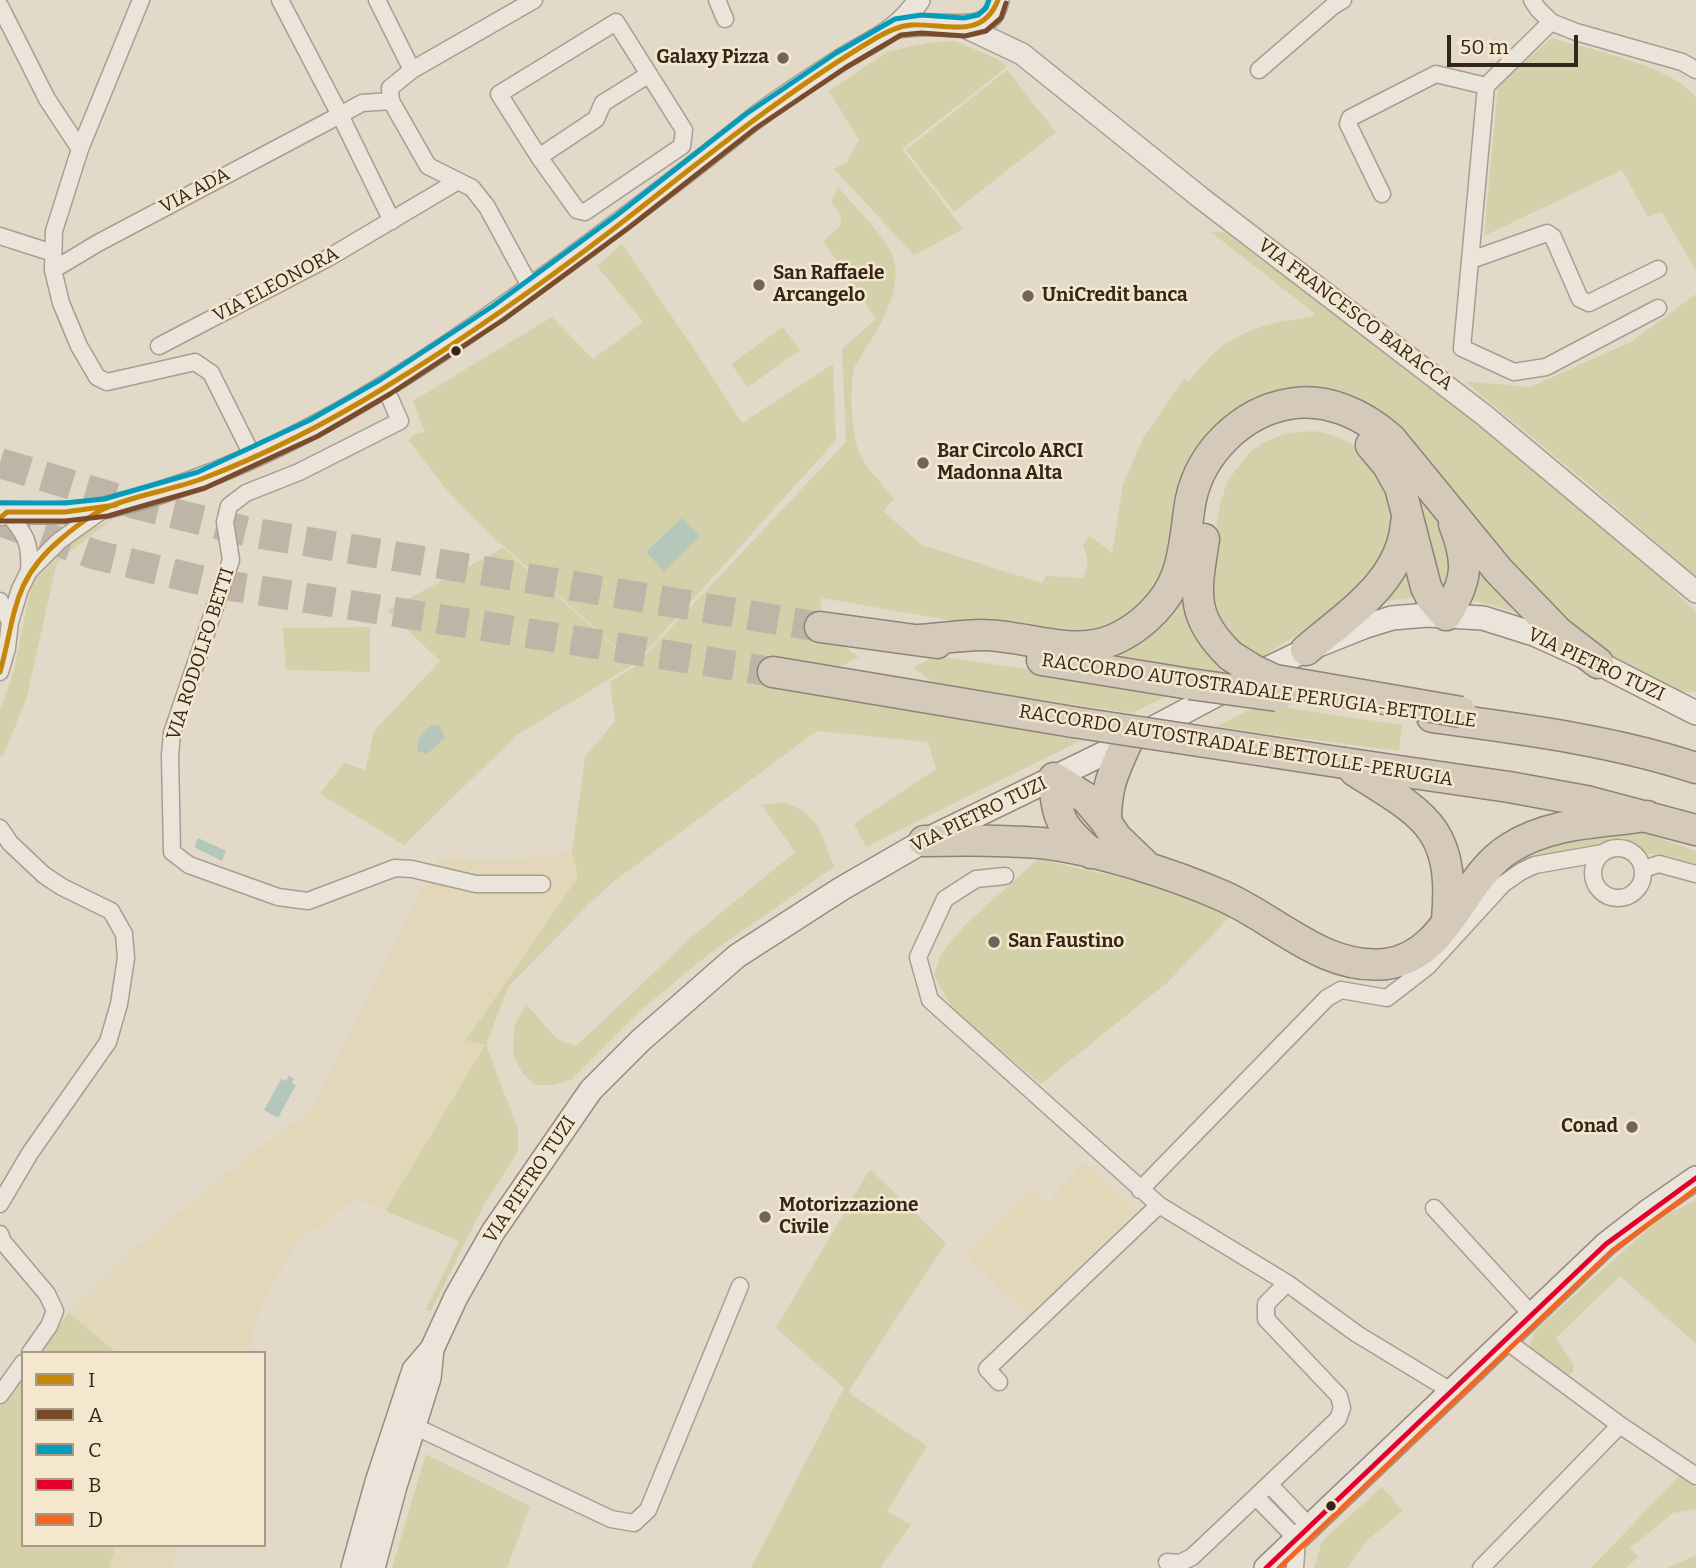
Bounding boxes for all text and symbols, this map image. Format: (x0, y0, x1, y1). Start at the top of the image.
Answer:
scale bar (1451, 21, 1582, 65)
text: 50 m (1460, 34, 1509, 60)
place label: Galaxy Pizza (656, 47, 769, 69)
marker: Galaxy Pizza (775, 50, 791, 66)
street label: VIA ADA (156, 163, 234, 219)
street label: VIA FRANCESCO BARACCA (1253, 234, 1457, 396)
street label: VIA ELEONORA (209, 242, 343, 328)
place label: San Raffaele Arcangelo (773, 263, 885, 307)
marker: San Raffaele Arcangelo (751, 277, 767, 293)
place label: UniCredit banca (1042, 285, 1188, 307)
marker: UniCredit banca (1020, 288, 1036, 304)
unlabelled marker (449, 344, 463, 358)
place label: Bar Circolo ARCI Madonna Alta (937, 441, 1083, 485)
marker: Bar Circolo ARCI Madonna Alta (915, 455, 931, 471)
street label: VIA RODOLFO BETTI (162, 565, 240, 743)
street label: VIA PIETRO TUZI (1524, 623, 1668, 707)
street label: RACCORDO AUTOSTRADALE PERUGIA-BETTOLLE (1040, 649, 1478, 733)
street label: RACCORDO AUTOSTRADALE BETTOLLE-PERUGIA (1017, 700, 1455, 792)
street label: VIA PIETRO TUZI (907, 772, 1051, 858)
place label: San Faustino (1008, 931, 1124, 953)
marker: San Faustino (986, 934, 1002, 950)
street label: VIA PIETRO TUZI (479, 1112, 581, 1248)
place label: Conad (1561, 1116, 1618, 1138)
marker: Conad (1624, 1119, 1640, 1135)
place label: Motorizzazione Civile (779, 1195, 918, 1239)
marker: Motorizzazione Civile (757, 1209, 773, 1225)
legend (21, 1351, 266, 1547)
text: I (88, 1367, 95, 1393)
text: A (88, 1402, 103, 1428)
text: C (88, 1437, 102, 1463)
text: B (88, 1472, 102, 1498)
unlabelled marker (1324, 1499, 1338, 1513)
text: D (88, 1507, 103, 1533)

